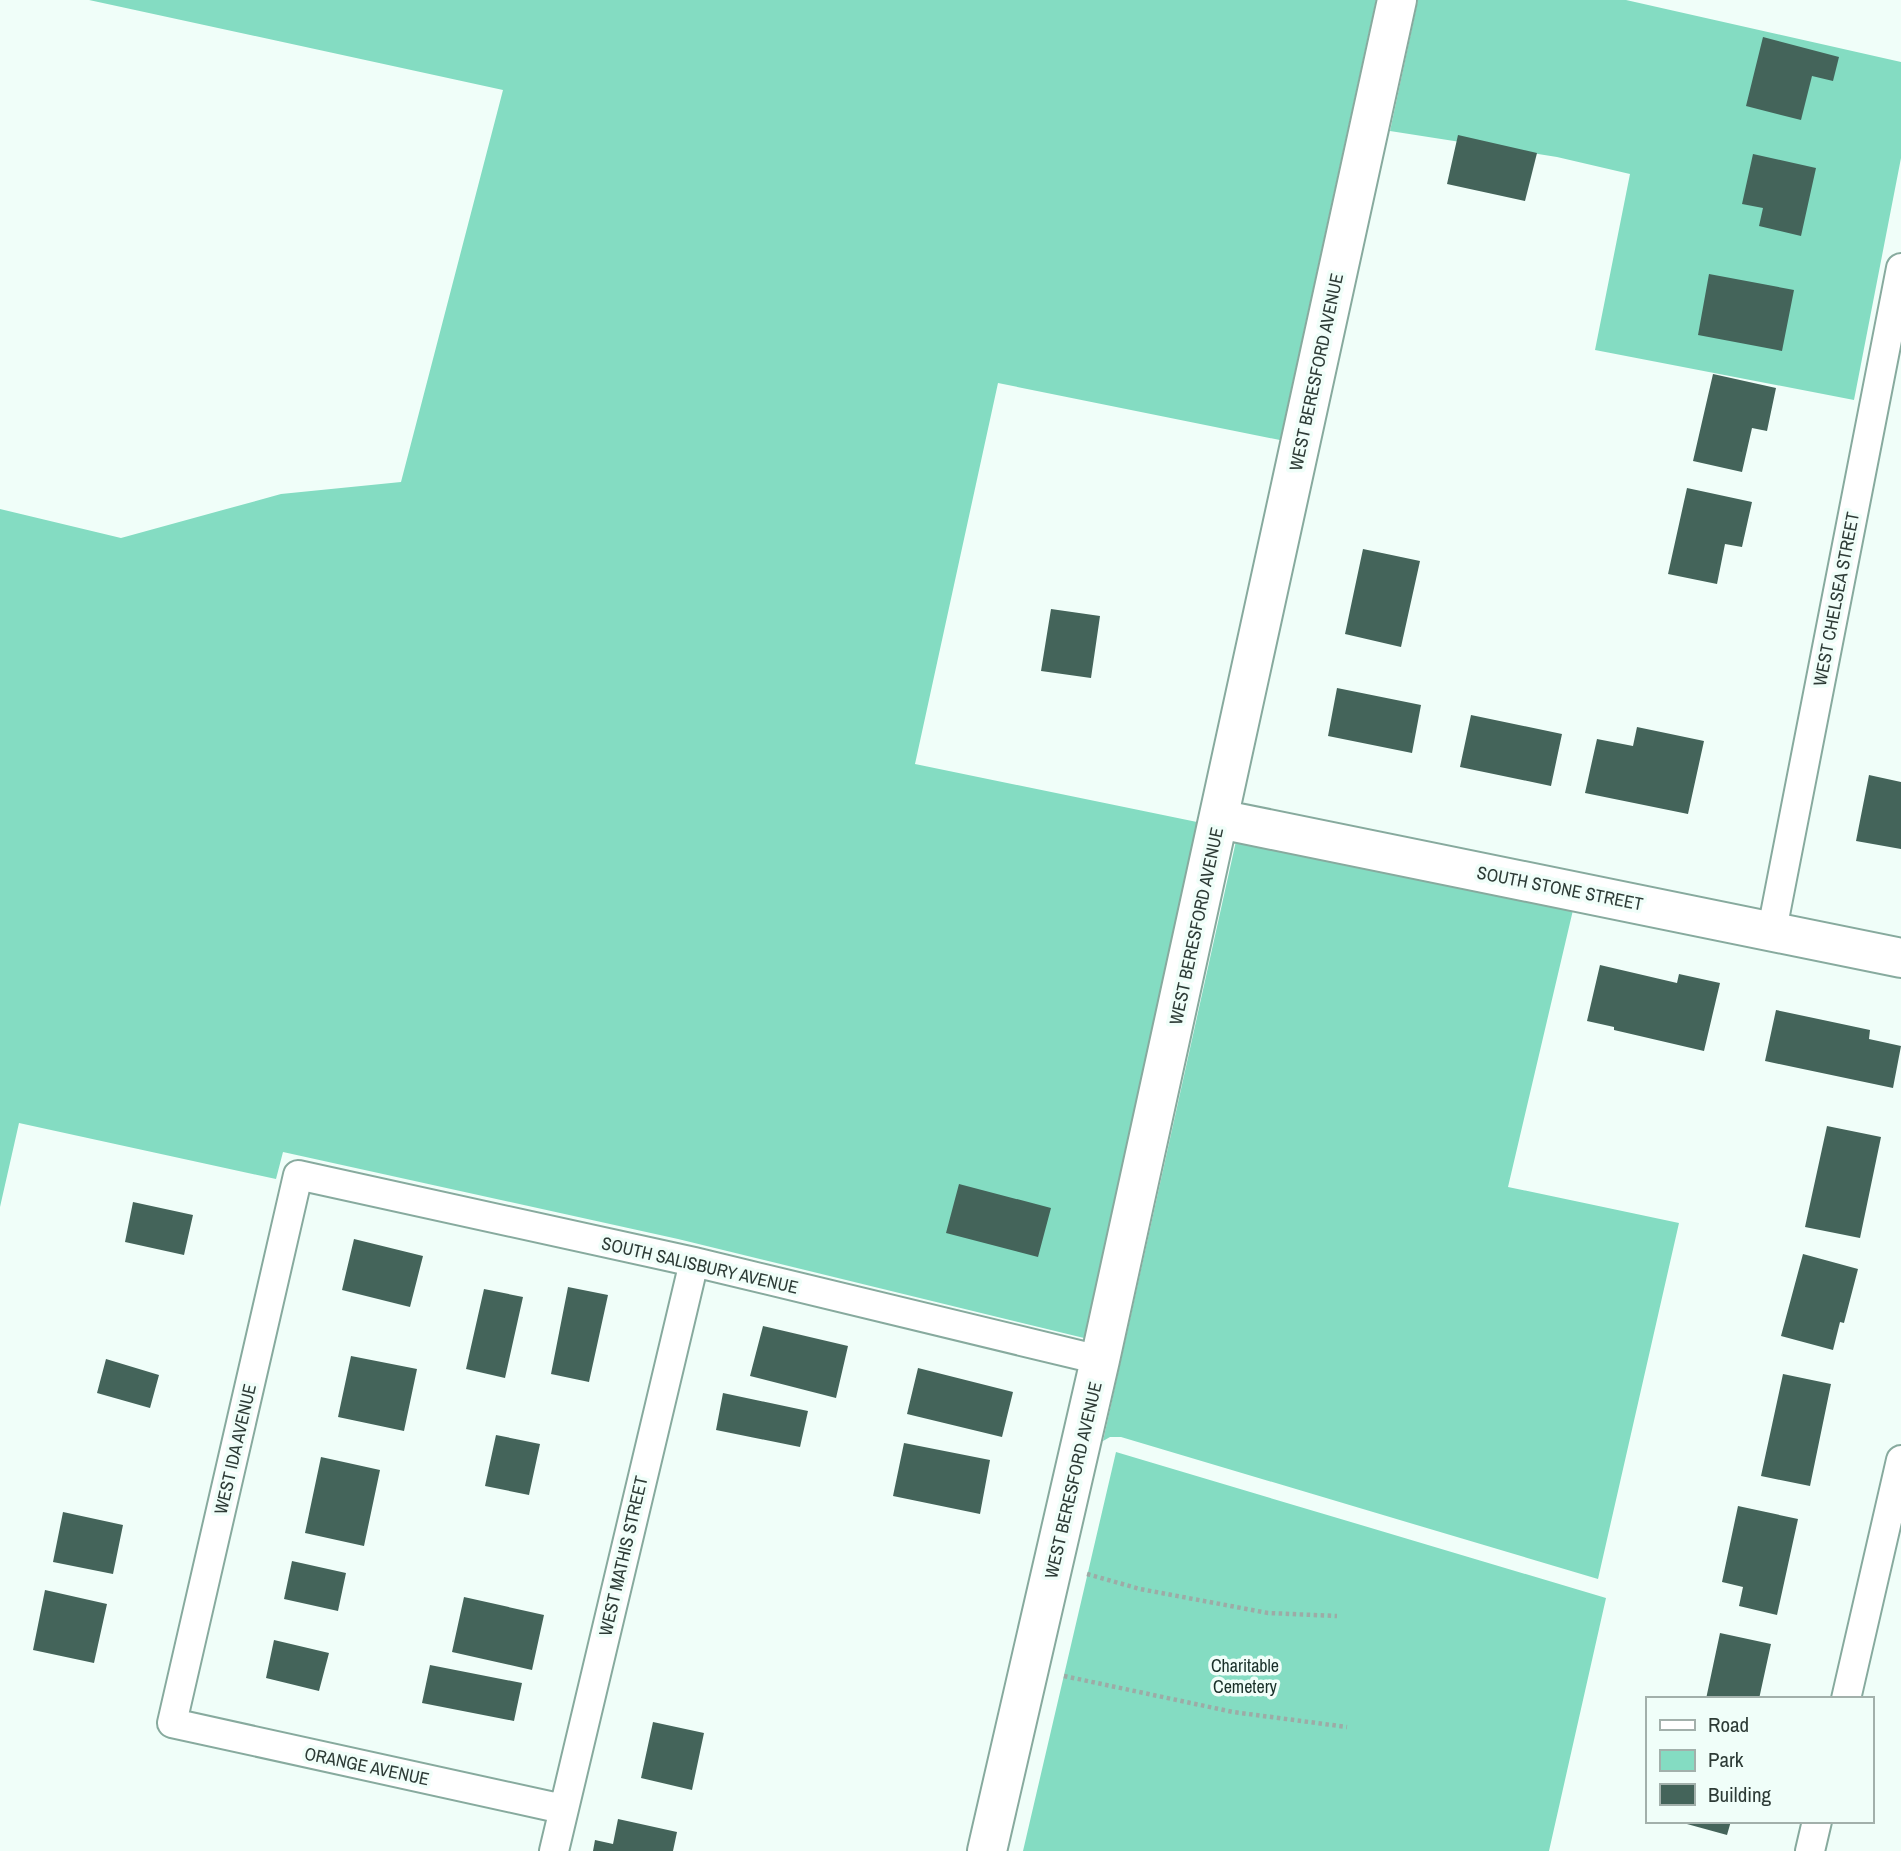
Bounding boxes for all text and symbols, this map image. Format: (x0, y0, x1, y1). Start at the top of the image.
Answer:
street label: WEST BERESFORD AVENUE (1283, 271, 1349, 473)
street label: WEST CHELSEA STREET (1807, 510, 1865, 688)
street label: WEST BERESFORD AVENUE (1163, 825, 1229, 1027)
street label: SOUTH STONE STREET (1475, 860, 1645, 916)
street label: SOUTH SALISBURY AVENUE (599, 1230, 801, 1300)
street label: WEST BERESFORD AVENUE (1038, 1379, 1108, 1581)
street label: WEST IDA AVENUE (208, 1381, 262, 1517)
street label: WEST MATHIS STREET (592, 1474, 654, 1638)
park label: Charitable Cemetery (1211, 1653, 1279, 1699)
legend (1646, 1697, 1873, 1823)
text: Road (1708, 1710, 1749, 1739)
street label: ORANGE AVENUE (302, 1741, 432, 1791)
text: Park (1708, 1745, 1744, 1774)
text: Building (1708, 1780, 1772, 1809)

